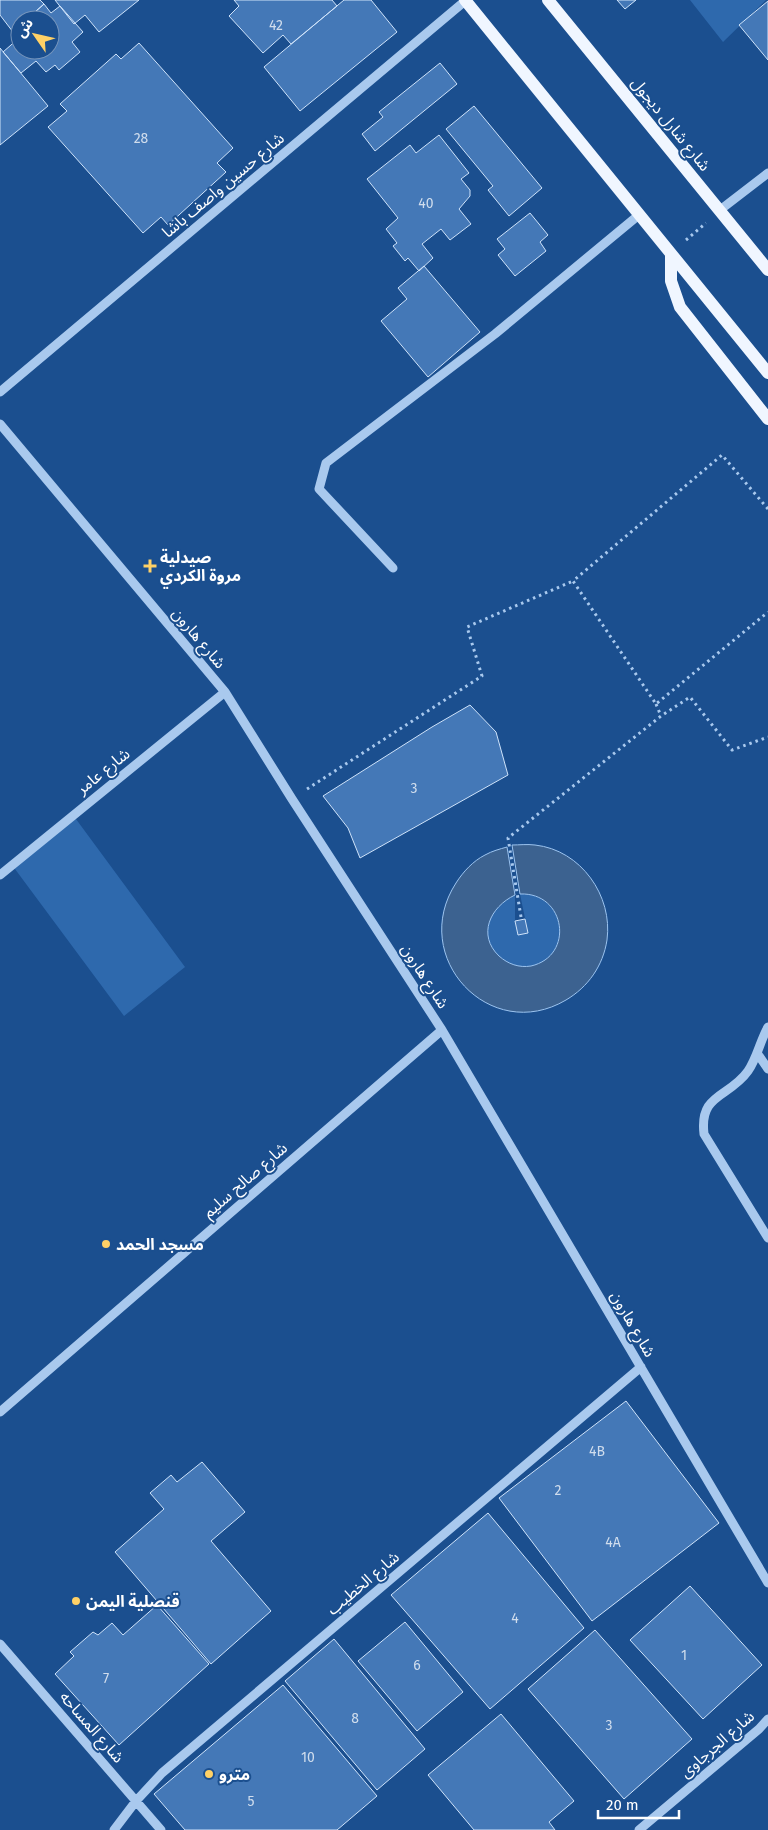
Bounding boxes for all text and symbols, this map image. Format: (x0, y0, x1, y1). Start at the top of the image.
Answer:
north arrow (10, 10, 60, 60)
text: ش (12, 15, 37, 41)
house number: 42 (269, 17, 283, 34)
street label: شارع شارل ديجول (625, 73, 715, 177)
street label: شارع حسين واصف باشا (158, 128, 290, 244)
house number: 28 (134, 130, 149, 147)
house number: 40 (418, 195, 434, 212)
place label: صيدلية مروة الكردي (160, 548, 241, 588)
marker: صيدلية مروة الكردي (144, 560, 156, 572)
street label: شارع هارون (166, 604, 230, 674)
street label: شارع عامر (72, 744, 135, 801)
house number: 3 (411, 780, 418, 797)
street label: شارع هارون (395, 940, 453, 1014)
street label: شارع صالح سليم (199, 1138, 293, 1224)
place label: مسجد الحمد (116, 1235, 204, 1254)
marker: مسجد الحمد (100, 1238, 112, 1250)
street label: شارع هارون (604, 1288, 660, 1362)
house number: 4B (589, 1443, 605, 1460)
house number: 2 (555, 1482, 562, 1499)
house number: 4A (605, 1534, 621, 1551)
street label: شارع الخطيب (323, 1547, 405, 1621)
place label: قنصلية اليمن (86, 1592, 180, 1611)
marker: قنصلية اليمن (70, 1595, 82, 1607)
house number: 4 (511, 1610, 519, 1627)
house number: 1 (681, 1647, 687, 1664)
house number: 6 (413, 1657, 421, 1674)
house number: 7 (103, 1670, 109, 1687)
street label: شارع المساحه (54, 1688, 128, 1768)
street label: شارع الجرجاوى (676, 1706, 760, 1784)
house number: 8 (351, 1710, 359, 1727)
house number: 3 (606, 1717, 613, 1734)
house number: 10 (301, 1749, 315, 1766)
place label: مترو (219, 1765, 250, 1784)
marker: مترو (203, 1768, 215, 1780)
scale bar (598, 1788, 679, 1820)
house number: 5 (247, 1793, 255, 1810)
text: 20 m (606, 1796, 639, 1814)

